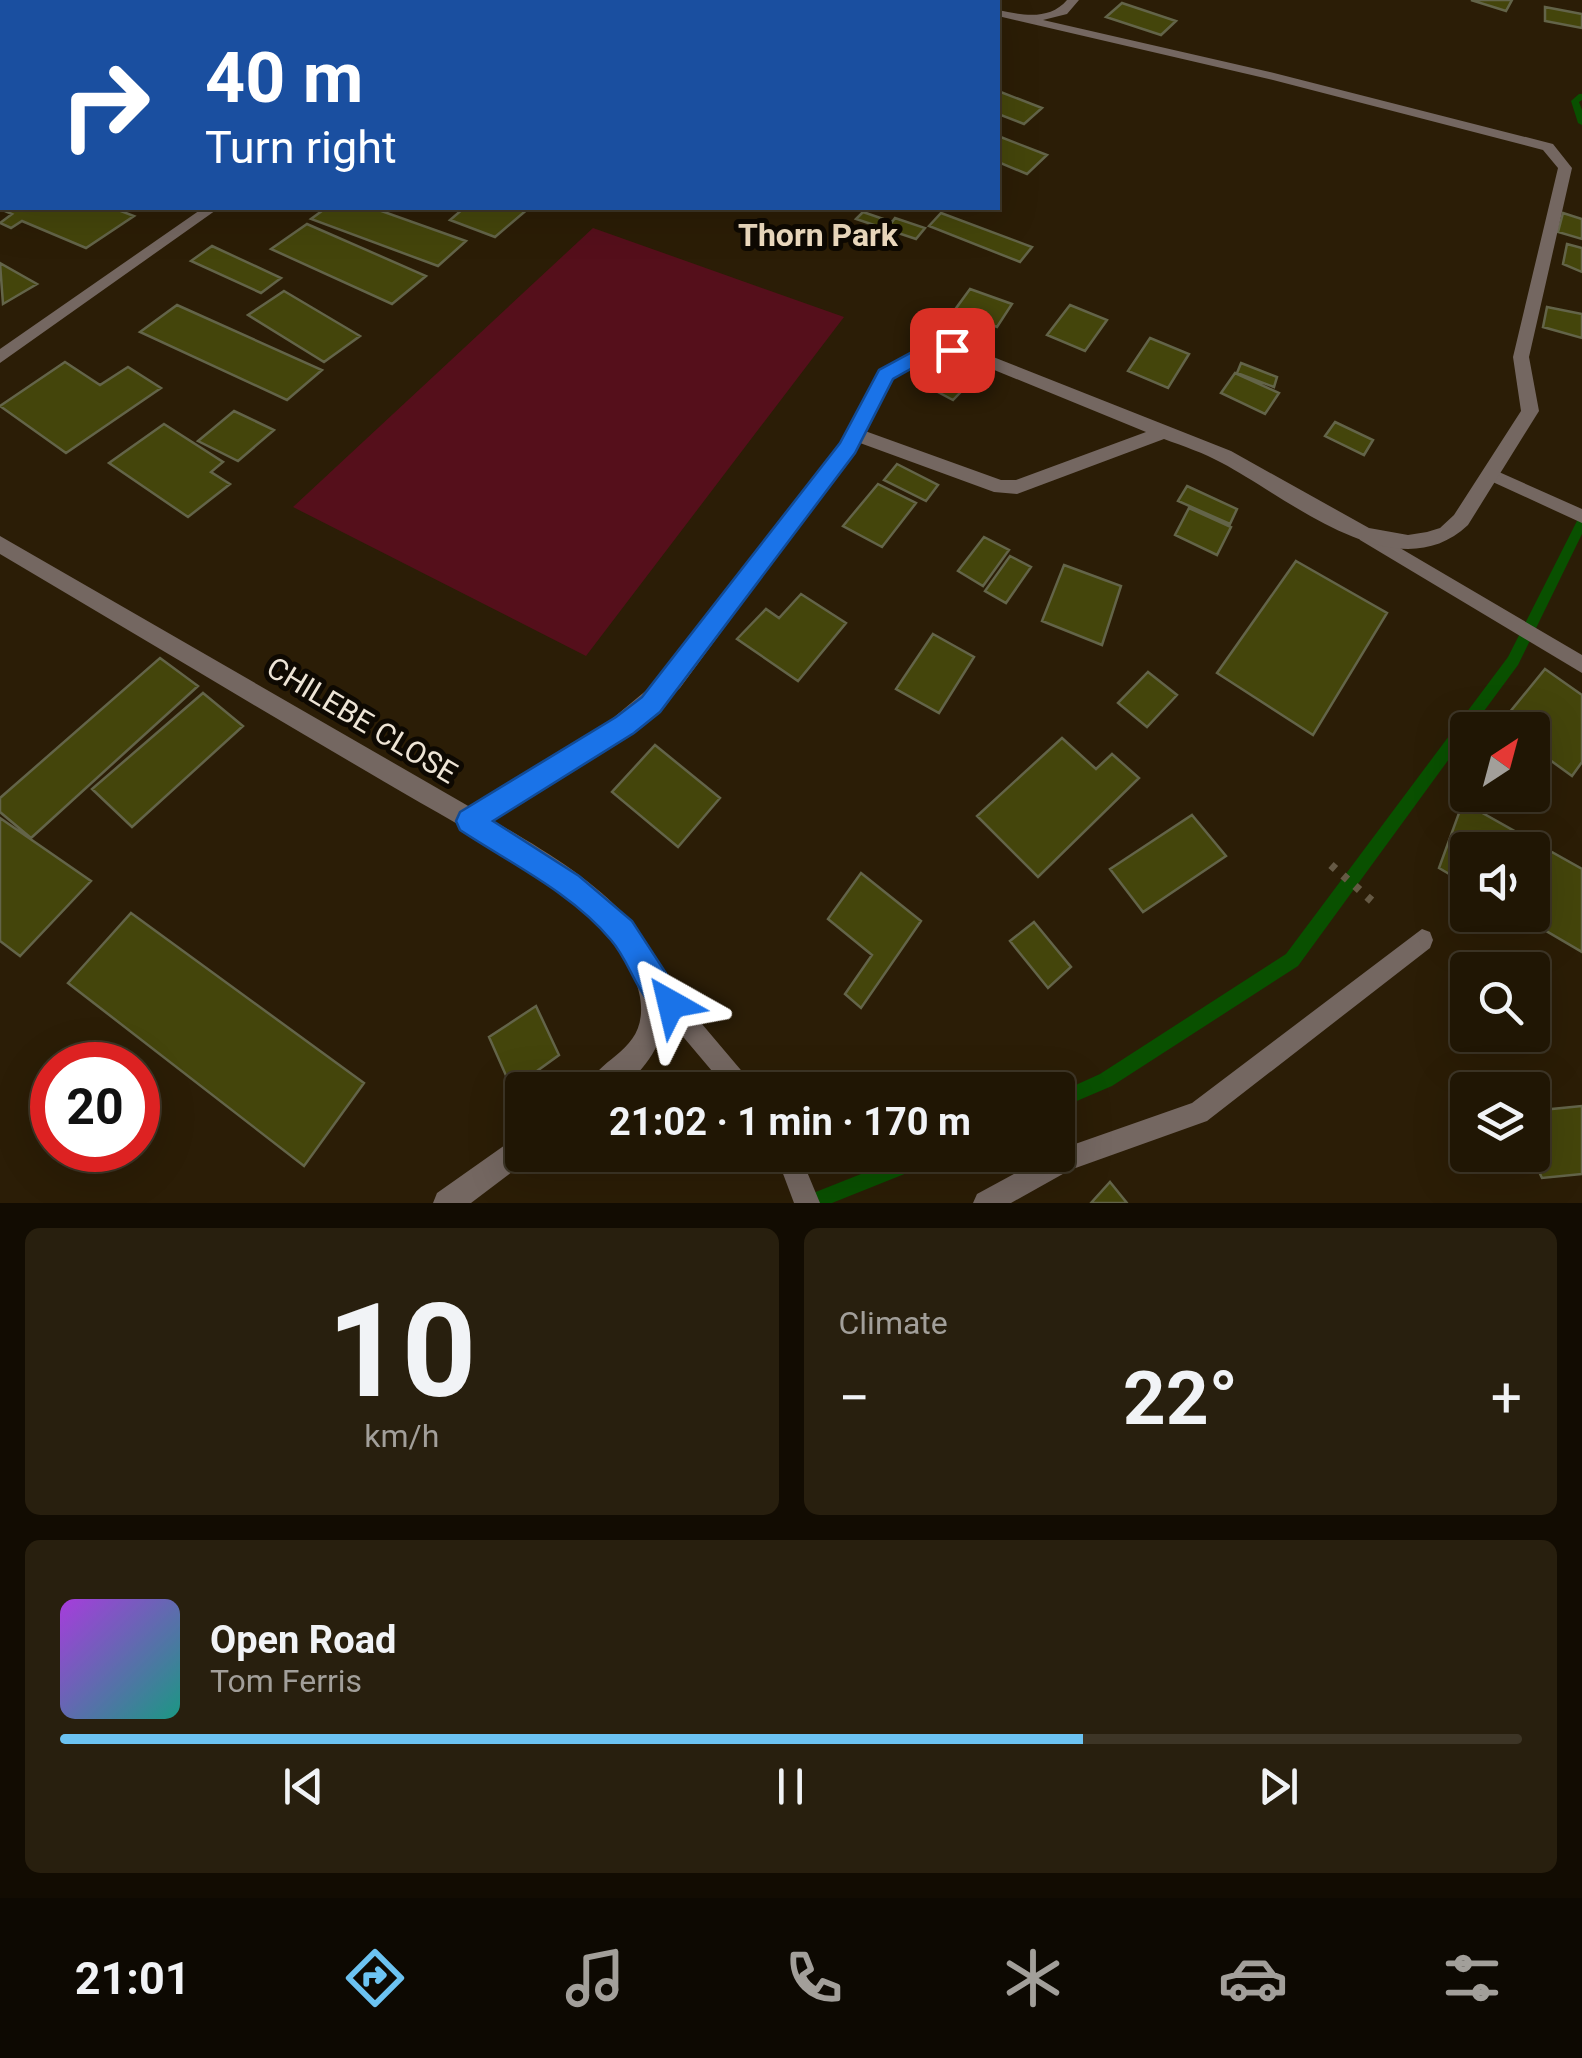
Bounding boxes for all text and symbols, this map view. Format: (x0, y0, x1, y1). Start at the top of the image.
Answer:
text: 40 m (205, 37, 363, 119)
icon: right (40, 40, 170, 170)
text: Turn right (205, 121, 397, 174)
district label: Thorn Park (738, 216, 899, 254)
pin (910, 308, 995, 393)
icon: arrive (925, 323, 980, 378)
street label: CHILEBE CLOSE (261, 649, 463, 791)
north arrow (1450, 712, 1550, 812)
map controls (1450, 712, 1550, 1172)
button: sound (1450, 832, 1550, 932)
position arrow (619, 952, 723, 1056)
button: search (1450, 952, 1550, 1052)
speed limit sign: 20 (30, 1042, 160, 1172)
button: layers (1450, 1072, 1550, 1172)
text: 21:02 · 1 min · 170 m (609, 1100, 971, 1144)
text: 10 (327, 1275, 476, 1428)
text: Climate (839, 1304, 948, 1342)
text: 22° (1123, 1354, 1238, 1442)
text: − (839, 1366, 870, 1430)
text: + (1491, 1366, 1522, 1430)
text: km/h (364, 1417, 439, 1455)
text: Open Road (210, 1618, 396, 1662)
text: Tom Ferris (210, 1662, 362, 1700)
icon: previous (276, 1759, 331, 1814)
icon: pause (763, 1759, 818, 1814)
icon: next (1251, 1759, 1306, 1814)
icon: directions (340, 1943, 410, 2013)
icon: music (560, 1943, 630, 2013)
icon: phone (779, 1943, 849, 2013)
icon: climate (998, 1943, 1068, 2013)
icon: car (1218, 1943, 1288, 2013)
icon: filters (1437, 1943, 1507, 2013)
text: 21:01 (75, 1952, 191, 2005)

